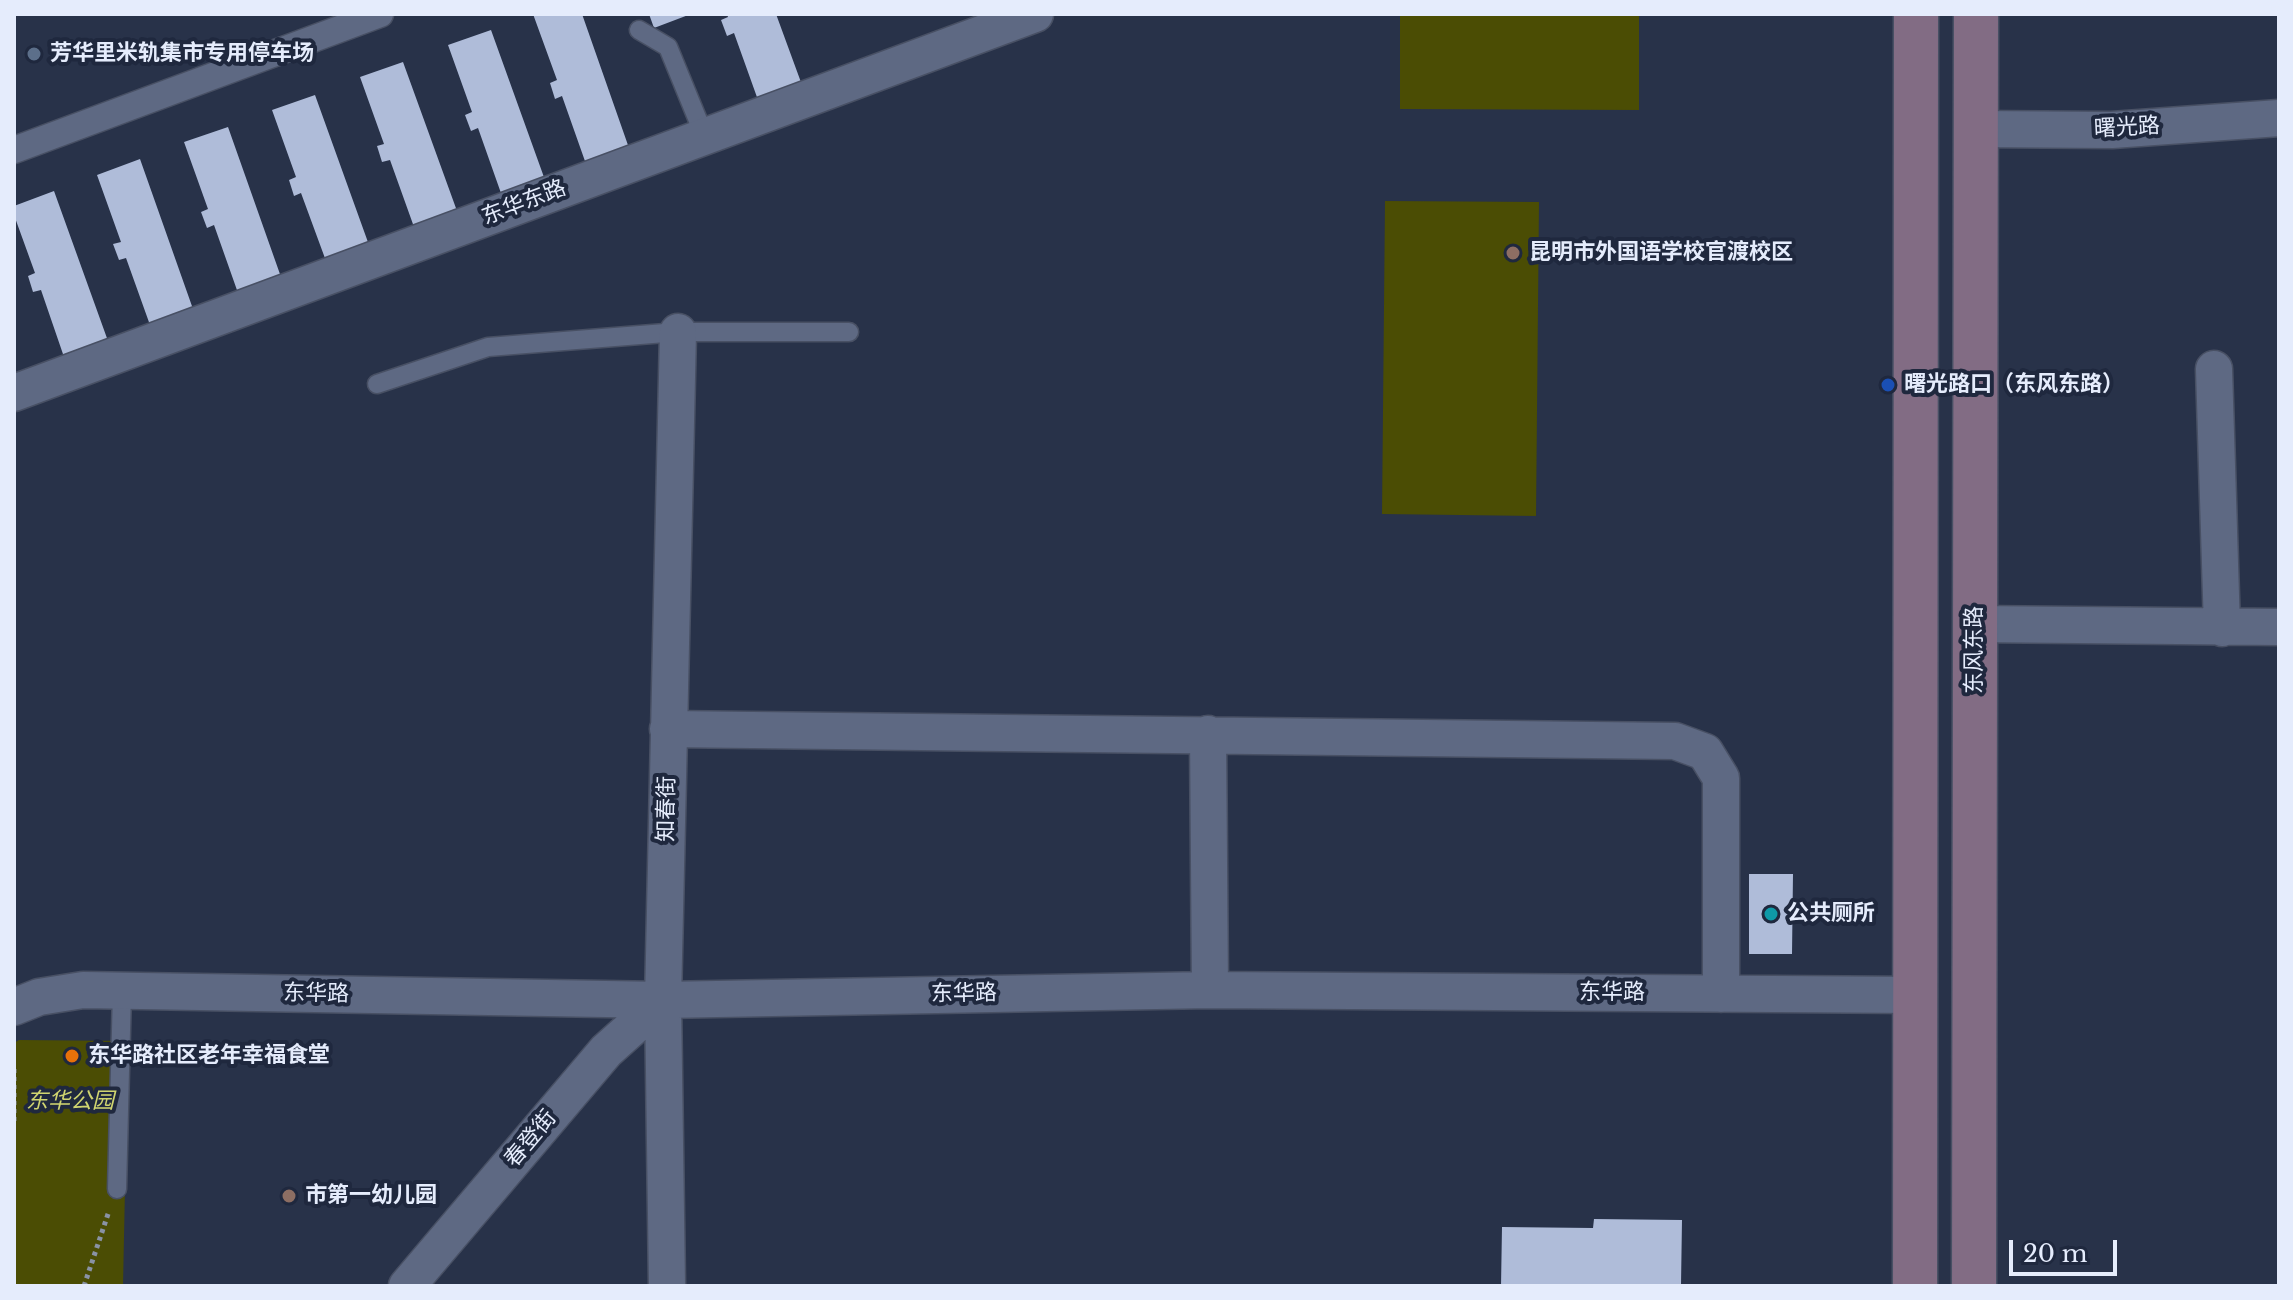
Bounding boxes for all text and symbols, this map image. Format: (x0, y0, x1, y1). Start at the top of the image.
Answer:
place label: 芳华里米轨集市专用停车场 (50, 41, 314, 67)
marker: 芳华里米轨集市专用停车场 (25, 45, 43, 63)
street label: 曙光路 (2093, 113, 2161, 143)
street label: 东华东路 (478, 175, 570, 231)
place label: 昆明市外国语学校官渡校区 (1529, 240, 1793, 266)
marker: 昆明市外国语学校官渡校区 (1504, 244, 1522, 262)
place label: 曙光路口（东风东路） (1904, 372, 2124, 398)
marker: 曙光路口（东风东路） (1879, 376, 1897, 394)
street label: 东风东路 (1962, 606, 1988, 694)
street label: 知春街 (653, 776, 681, 842)
place label: 公共厕所 (1787, 901, 1875, 927)
marker: 公共厕所 (1762, 905, 1780, 923)
street label: 东华路 (283, 980, 349, 1008)
street label: 东华路 (931, 980, 997, 1008)
street label: 东华路 (1579, 980, 1645, 1006)
place label: 东华路社区老年幸福食堂 (88, 1043, 330, 1069)
marker: 东华路社区老年幸福食堂 (63, 1047, 81, 1065)
park label: 东华公园 (26, 1089, 114, 1115)
street label: 春登街 (500, 1105, 562, 1173)
place label: 市第一幼儿园 (305, 1183, 437, 1209)
marker: 市第一幼儿园 (280, 1187, 298, 1205)
scale bar (2013, 1224, 2121, 1274)
text: 20 m (2023, 1239, 2088, 1268)

